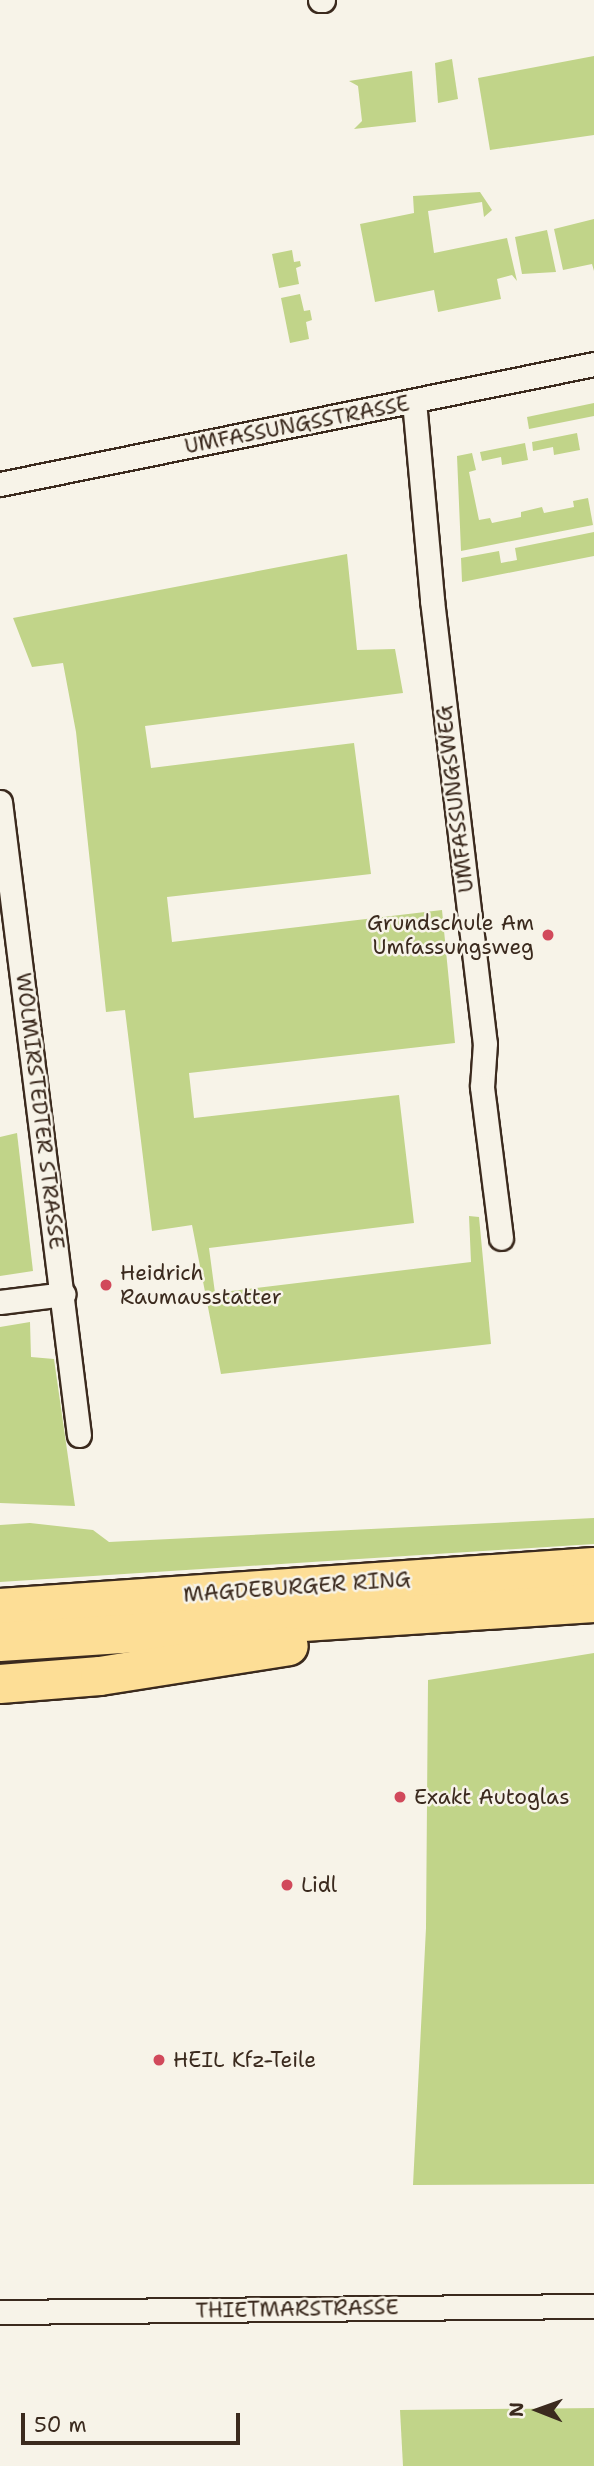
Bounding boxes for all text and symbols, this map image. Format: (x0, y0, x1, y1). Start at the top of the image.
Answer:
street label: UMFASSUNGSSTRASSE (182, 391, 412, 459)
street label: UMFASSUNGSWEG (431, 704, 479, 894)
place label: Grundschule Am Umfassungsweg (367, 910, 534, 960)
marker: Grundschule Am Umfassungsweg (540, 927, 556, 943)
street label: WOLMIRSTEDTER STRASSE (11, 971, 69, 1251)
place label: Heidrich Raumausstatter (120, 1260, 282, 1310)
marker: Heidrich Raumausstatter (98, 1277, 114, 1293)
street label: MAGDEBURGER RING (182, 1566, 412, 1608)
place label: Exakt Autoglas (414, 1784, 570, 1810)
marker: Exakt Autoglas (392, 1789, 408, 1805)
place label: Lidl (301, 1872, 337, 1898)
marker: Lidl (279, 1877, 295, 1893)
place label: HEIL Kfz-Teile (173, 2047, 316, 2073)
marker: HEIL Kfz-Teile (151, 2052, 167, 2068)
street label: THIETMARSTRASSE (195, 2295, 399, 2323)
north arrow (503, 2375, 573, 2445)
scale bar (24, 2400, 243, 2444)
text: N (504, 2402, 529, 2417)
text: 50 m (34, 2411, 87, 2439)

